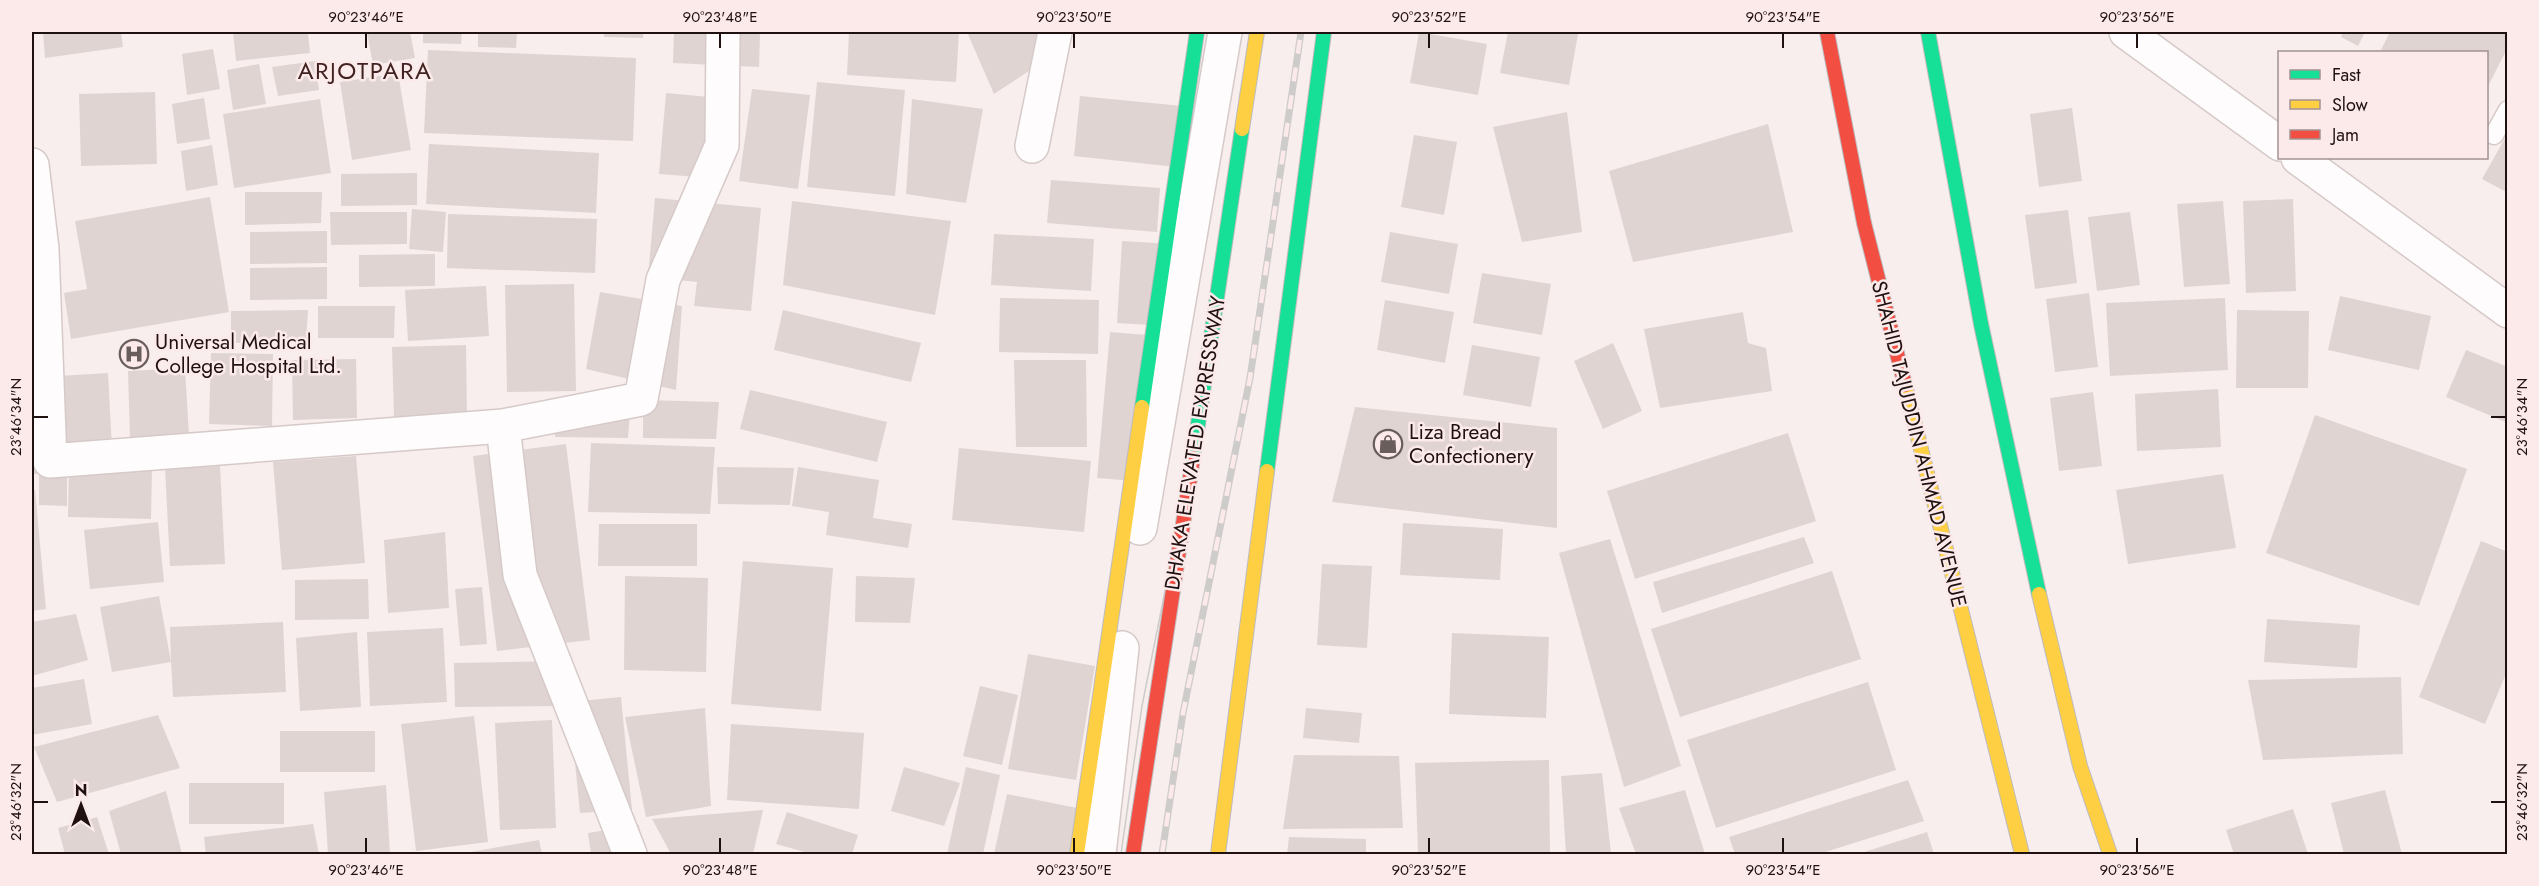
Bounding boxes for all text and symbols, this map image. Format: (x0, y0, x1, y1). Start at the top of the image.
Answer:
text: 90°23'46"E (328, 6, 404, 28)
text: 90°23'48"E (683, 6, 757, 28)
text: 90°23'50"E (1036, 6, 1112, 28)
text: 90°23'52"E (1391, 6, 1467, 28)
text: 90°23'54"E (1745, 6, 1821, 28)
text: 90°23'56"E (2099, 6, 2175, 28)
legend (2278, 51, 2488, 159)
district label: ARJOTPARA (298, 53, 432, 88)
text: Fast (2332, 62, 2361, 88)
text: Slow (2332, 92, 2369, 118)
text: Jam (2330, 122, 2359, 148)
street label: SHAHID TAJUDDIN AHMAD AVENUE (1864, 278, 1974, 610)
street label: DHAKA ELEVATED EXPRESSWAY (1157, 293, 1233, 592)
place label: Universal Medical College Hospital Ltd. (155, 327, 342, 381)
hospital icon: Universal Medical College Hospital Ltd. (118, 338, 150, 370)
text: 23°46'34"N (5, 378, 27, 456)
text: 23°46'34"N (2511, 378, 2533, 456)
place label: Liza Bread Confectionery (1409, 417, 1534, 471)
shop icon: Liza Bread Confectionery (1372, 428, 1404, 460)
text: 23°46'32"N (5, 763, 27, 841)
text: 23°46'32"N (2511, 763, 2533, 841)
north arrow (51, 775, 111, 835)
text: N (75, 779, 87, 802)
text: 90°23'46"E (328, 859, 404, 881)
text: 90°23'48"E (683, 859, 757, 881)
text: 90°23'50"E (1036, 859, 1112, 881)
text: 90°23'52"E (1391, 859, 1467, 881)
text: 90°23'54"E (1745, 859, 1821, 881)
text: 90°23'56"E (2099, 859, 2175, 881)

